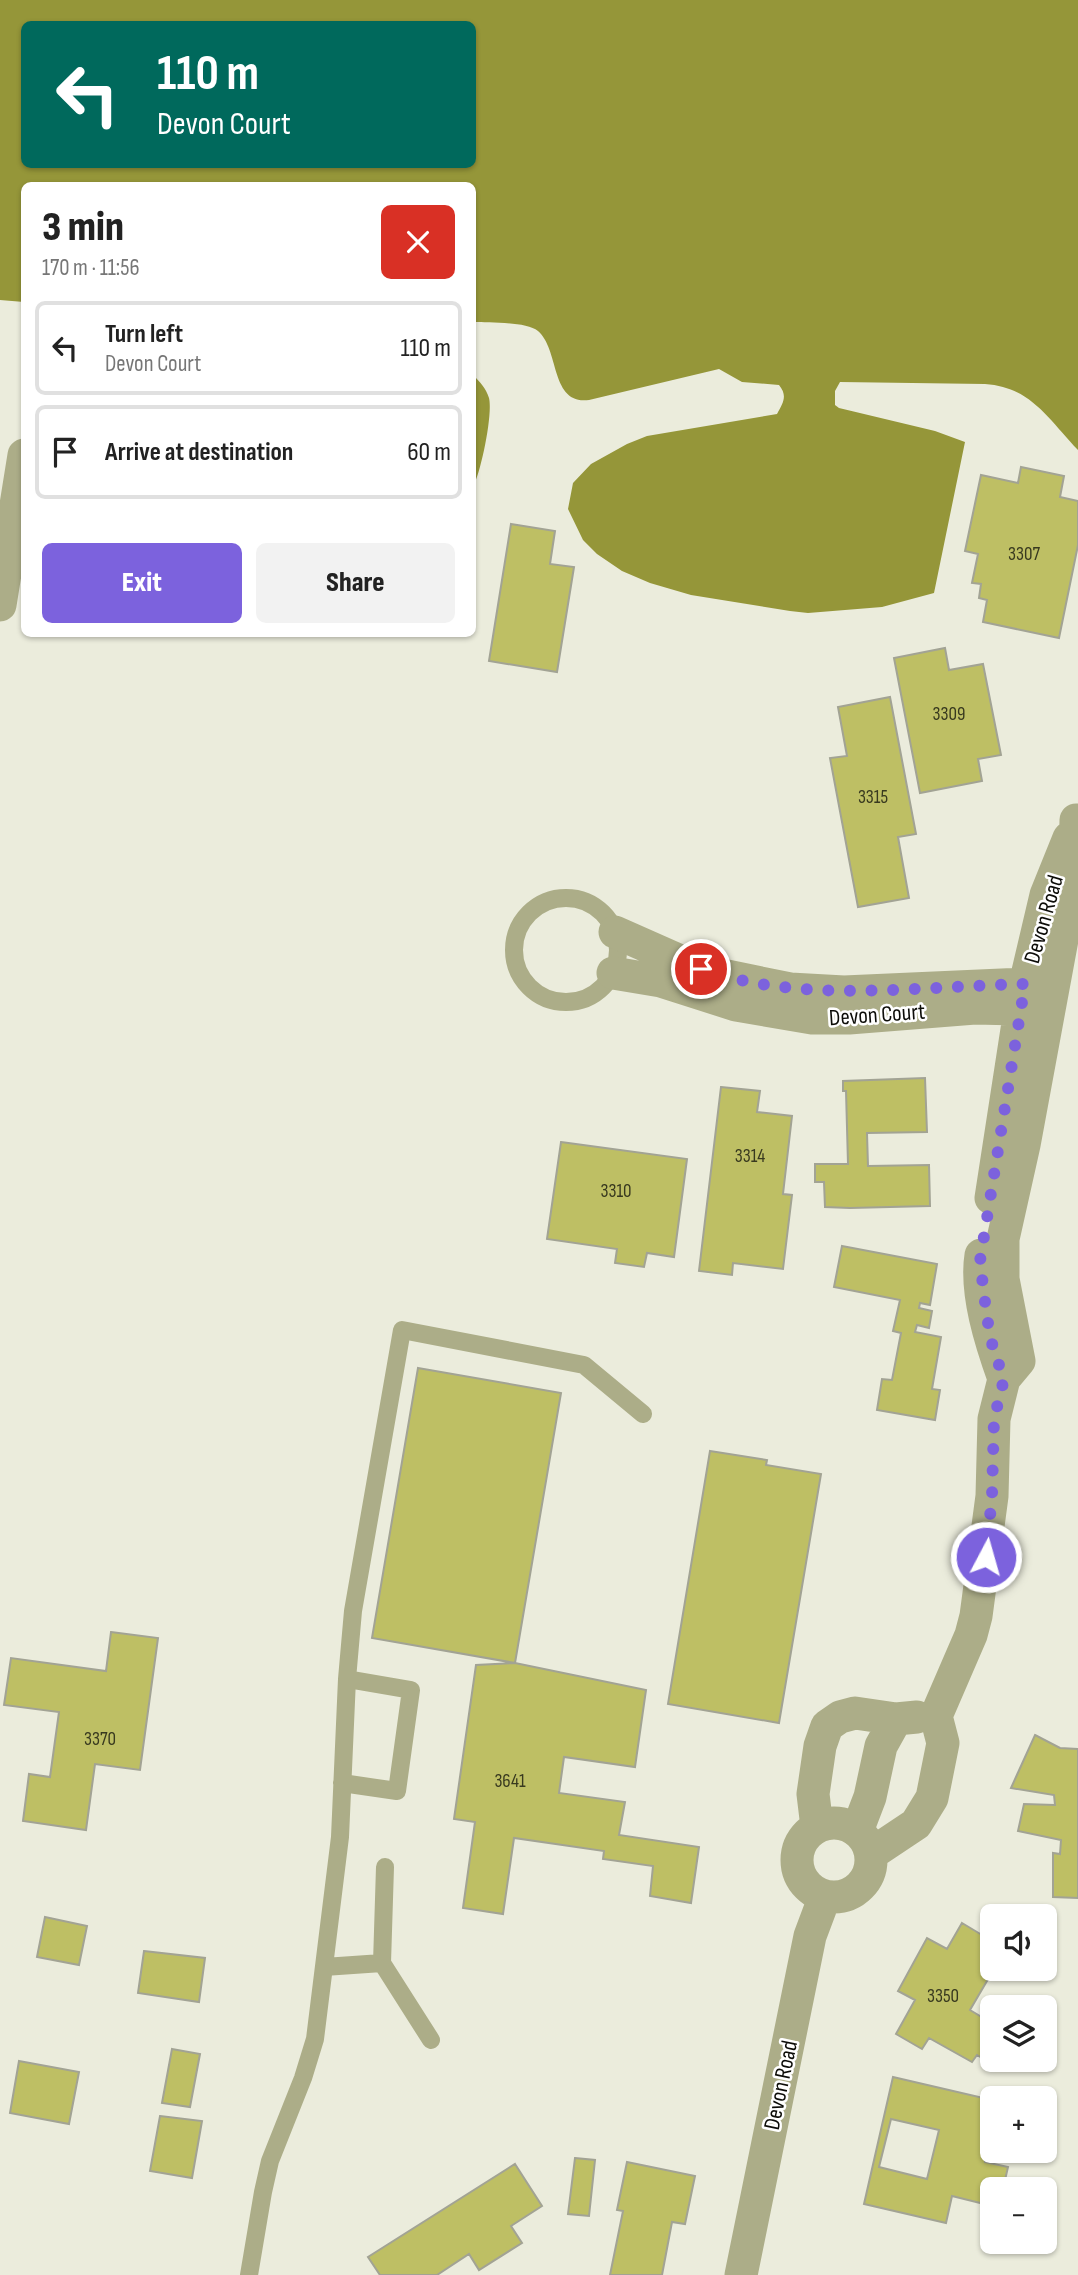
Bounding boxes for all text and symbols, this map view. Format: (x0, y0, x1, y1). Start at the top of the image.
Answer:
text: 110 m (157, 45, 259, 104)
icon: left (42, 49, 133, 140)
text: Devon Court (157, 105, 291, 144)
text: 3 min (42, 202, 124, 253)
button: close (381, 205, 455, 279)
text: 170 m · 11:56 (42, 254, 139, 282)
text: Turn left (105, 319, 183, 350)
icon: left (46, 329, 84, 367)
text: 110 m (400, 333, 451, 364)
text: Devon Court (105, 350, 201, 378)
icon: arrive (46, 433, 84, 471)
text: Arrive at destination (105, 437, 293, 468)
text: 60 m (407, 437, 451, 468)
button: Exit (42, 543, 242, 623)
button: Share (256, 543, 455, 623)
house number: 3307 (1008, 543, 1040, 566)
house number: 3309 (933, 703, 965, 726)
house number: 3315 (858, 786, 888, 809)
street label: Devon Road (1018, 872, 1070, 967)
pin (671, 939, 731, 999)
icon: arrive (682, 950, 720, 988)
street label: Devon Court (828, 998, 926, 1032)
house number: 3314 (735, 1145, 765, 1168)
house number: 3310 (600, 1180, 632, 1203)
position arrow (949, 1520, 1023, 1594)
house number: 3370 (84, 1728, 116, 1751)
house number: 3641 (494, 1770, 526, 1793)
map controls (980, 1904, 1057, 2254)
button: sound (980, 1904, 1057, 1981)
house number: 3350 (927, 1985, 959, 2008)
button: layers (980, 1995, 1057, 2072)
street label: Devon Road (758, 2038, 804, 2132)
button: + (980, 2086, 1057, 2163)
button: − (980, 2177, 1057, 2254)

